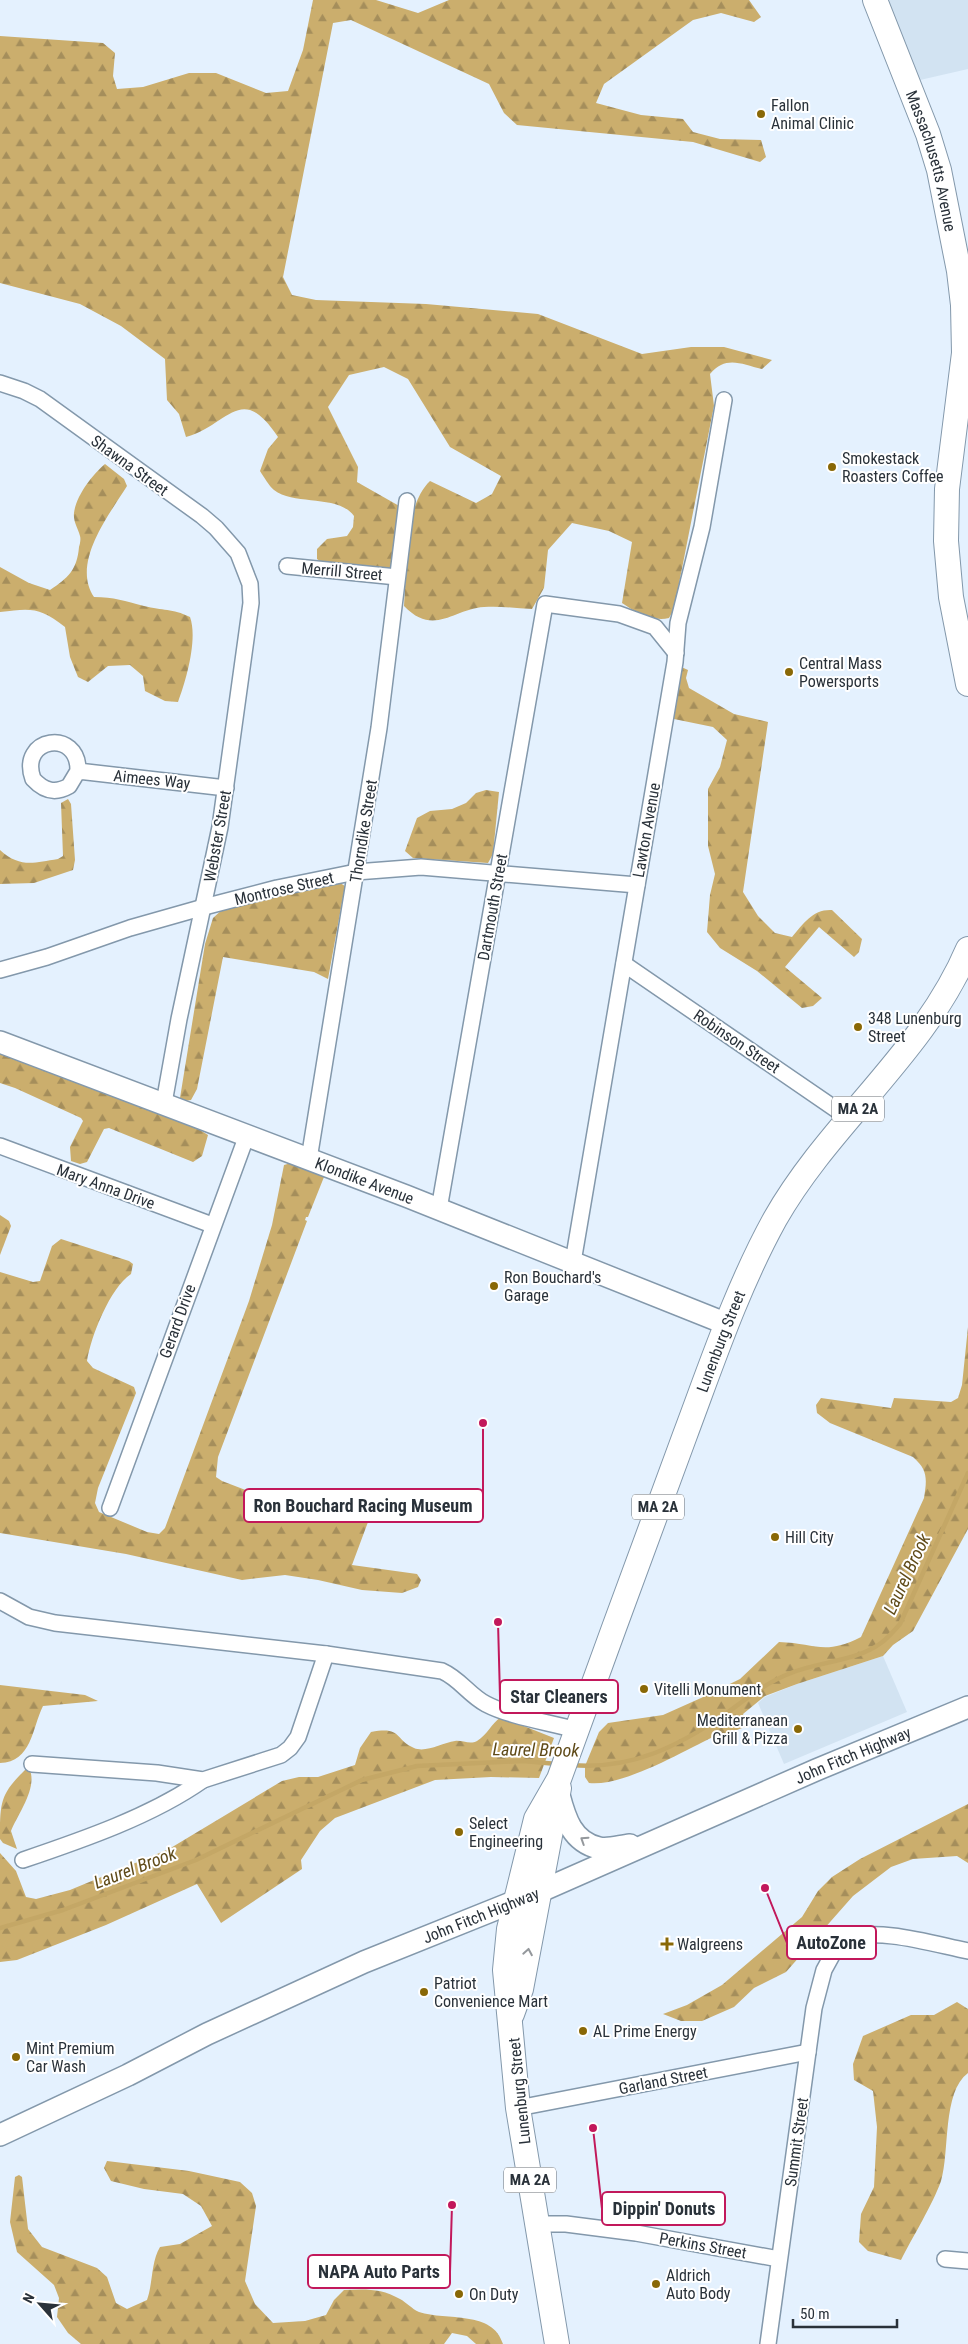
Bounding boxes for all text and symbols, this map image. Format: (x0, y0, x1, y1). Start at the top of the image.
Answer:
street label: Massachusetts Avenue (902, 88, 960, 233)
place label: Fallon Animal Clinic (771, 96, 854, 133)
marker: Fallon Animal Clinic (755, 108, 767, 120)
street label: Shawna Street (87, 431, 172, 500)
place label: Smokestack Roasters Coffee (842, 449, 944, 486)
marker: Smokestack Roasters Coffee (826, 461, 838, 473)
street label: Merrill Street (301, 558, 384, 585)
place label: Central Mass Powersports (799, 654, 882, 691)
marker: Central Mass Powersports (783, 666, 795, 678)
street label: Aimees Way (113, 766, 192, 793)
street label: Thorndike Street (346, 778, 381, 884)
street label: Lawton Avenue (629, 781, 664, 879)
street label: Webster Street (200, 788, 235, 883)
street label: Dartmouth Street (474, 852, 511, 962)
street label: Montrose Street (233, 868, 336, 909)
street label: Robinson Street (690, 1006, 784, 1077)
place label: 348 Lunenburg Street (868, 1009, 962, 1046)
marker: 348 Lunenburg Street (852, 1021, 864, 1033)
road number: MA 2A (832, 1096, 884, 1122)
street label: Klondike Avenue (312, 1153, 417, 1208)
street label: Mary Anna Drive (54, 1160, 158, 1213)
place label: Ron Bouchard's Garage (504, 1268, 601, 1305)
marker: Ron Bouchard's Garage (488, 1280, 500, 1292)
street label: Gerard Drive (155, 1282, 200, 1361)
street label: Lunenburg Street (693, 1288, 749, 1395)
callout: Ron Bouchard Racing Museum (244, 1489, 483, 1522)
road number: MA 2A (632, 1494, 684, 1520)
text: Ron Bouchard Racing Museum (253, 1495, 473, 1516)
place label: Hill City (785, 1528, 834, 1547)
water label: Laurel Brook (879, 1529, 935, 1617)
marker: Hill City (769, 1531, 781, 1543)
callout: Star Cleaners (500, 1680, 618, 1713)
place label: Vitelli Monument (654, 1680, 761, 1699)
marker: Vitelli Monument (638, 1683, 650, 1695)
text: Star Cleaners (510, 1686, 608, 1707)
place label: Mediterranean Grill & Pizza (697, 1711, 788, 1748)
street label: John Fitch Highway (792, 1723, 914, 1788)
marker: Mediterranean Grill & Pizza (792, 1723, 804, 1735)
water label: Laurel Brook (493, 1738, 581, 1761)
place label: Select Engineering (469, 1814, 543, 1851)
marker: Select Engineering (453, 1826, 465, 1838)
one-way arrow (580, 1836, 589, 1846)
water label: Laurel Brook (91, 1842, 180, 1893)
street label: John Fitch Highway (420, 1884, 542, 1947)
callout: AutoZone (787, 1926, 876, 1959)
text: AutoZone (796, 1932, 866, 1953)
place label: Walgreens (677, 1935, 743, 1954)
marker: Walgreens (661, 1938, 673, 1950)
one-way arrow (522, 1947, 533, 1956)
place label: Patriot Convenience Mart (434, 1974, 548, 2011)
marker: Patriot Convenience Mart (418, 1986, 430, 1998)
place label: AL Prime Energy (593, 2022, 697, 2041)
marker: AL Prime Energy (577, 2025, 589, 2037)
street label: Lunenburg Street (504, 2036, 535, 2145)
place label: Mint Premium Car Wash (26, 2039, 115, 2076)
marker: Mint Premium Car Wash (10, 2051, 22, 2063)
street label: Garland Street (617, 2063, 709, 2098)
street label: Summit Street (781, 2096, 812, 2188)
road number: MA 2A (504, 2168, 556, 2192)
callout: Dippin' Donuts (602, 2192, 725, 2225)
text: Dippin' Donuts (613, 2198, 715, 2219)
street label: Perkins Street (658, 2228, 748, 2263)
callout: NAPA Auto Parts (308, 2255, 450, 2288)
text: NAPA Auto Parts (318, 2261, 440, 2282)
place label: Aldrich Auto Body (666, 2266, 731, 2303)
marker: Aldrich Auto Body (650, 2278, 662, 2290)
north arrow (15, 2279, 65, 2329)
place label: On Duty (469, 2285, 519, 2304)
marker: On Duty (453, 2288, 465, 2300)
text: N (19, 2291, 37, 2306)
scale bar (793, 2296, 897, 2328)
text: 50 m (800, 2305, 830, 2323)

